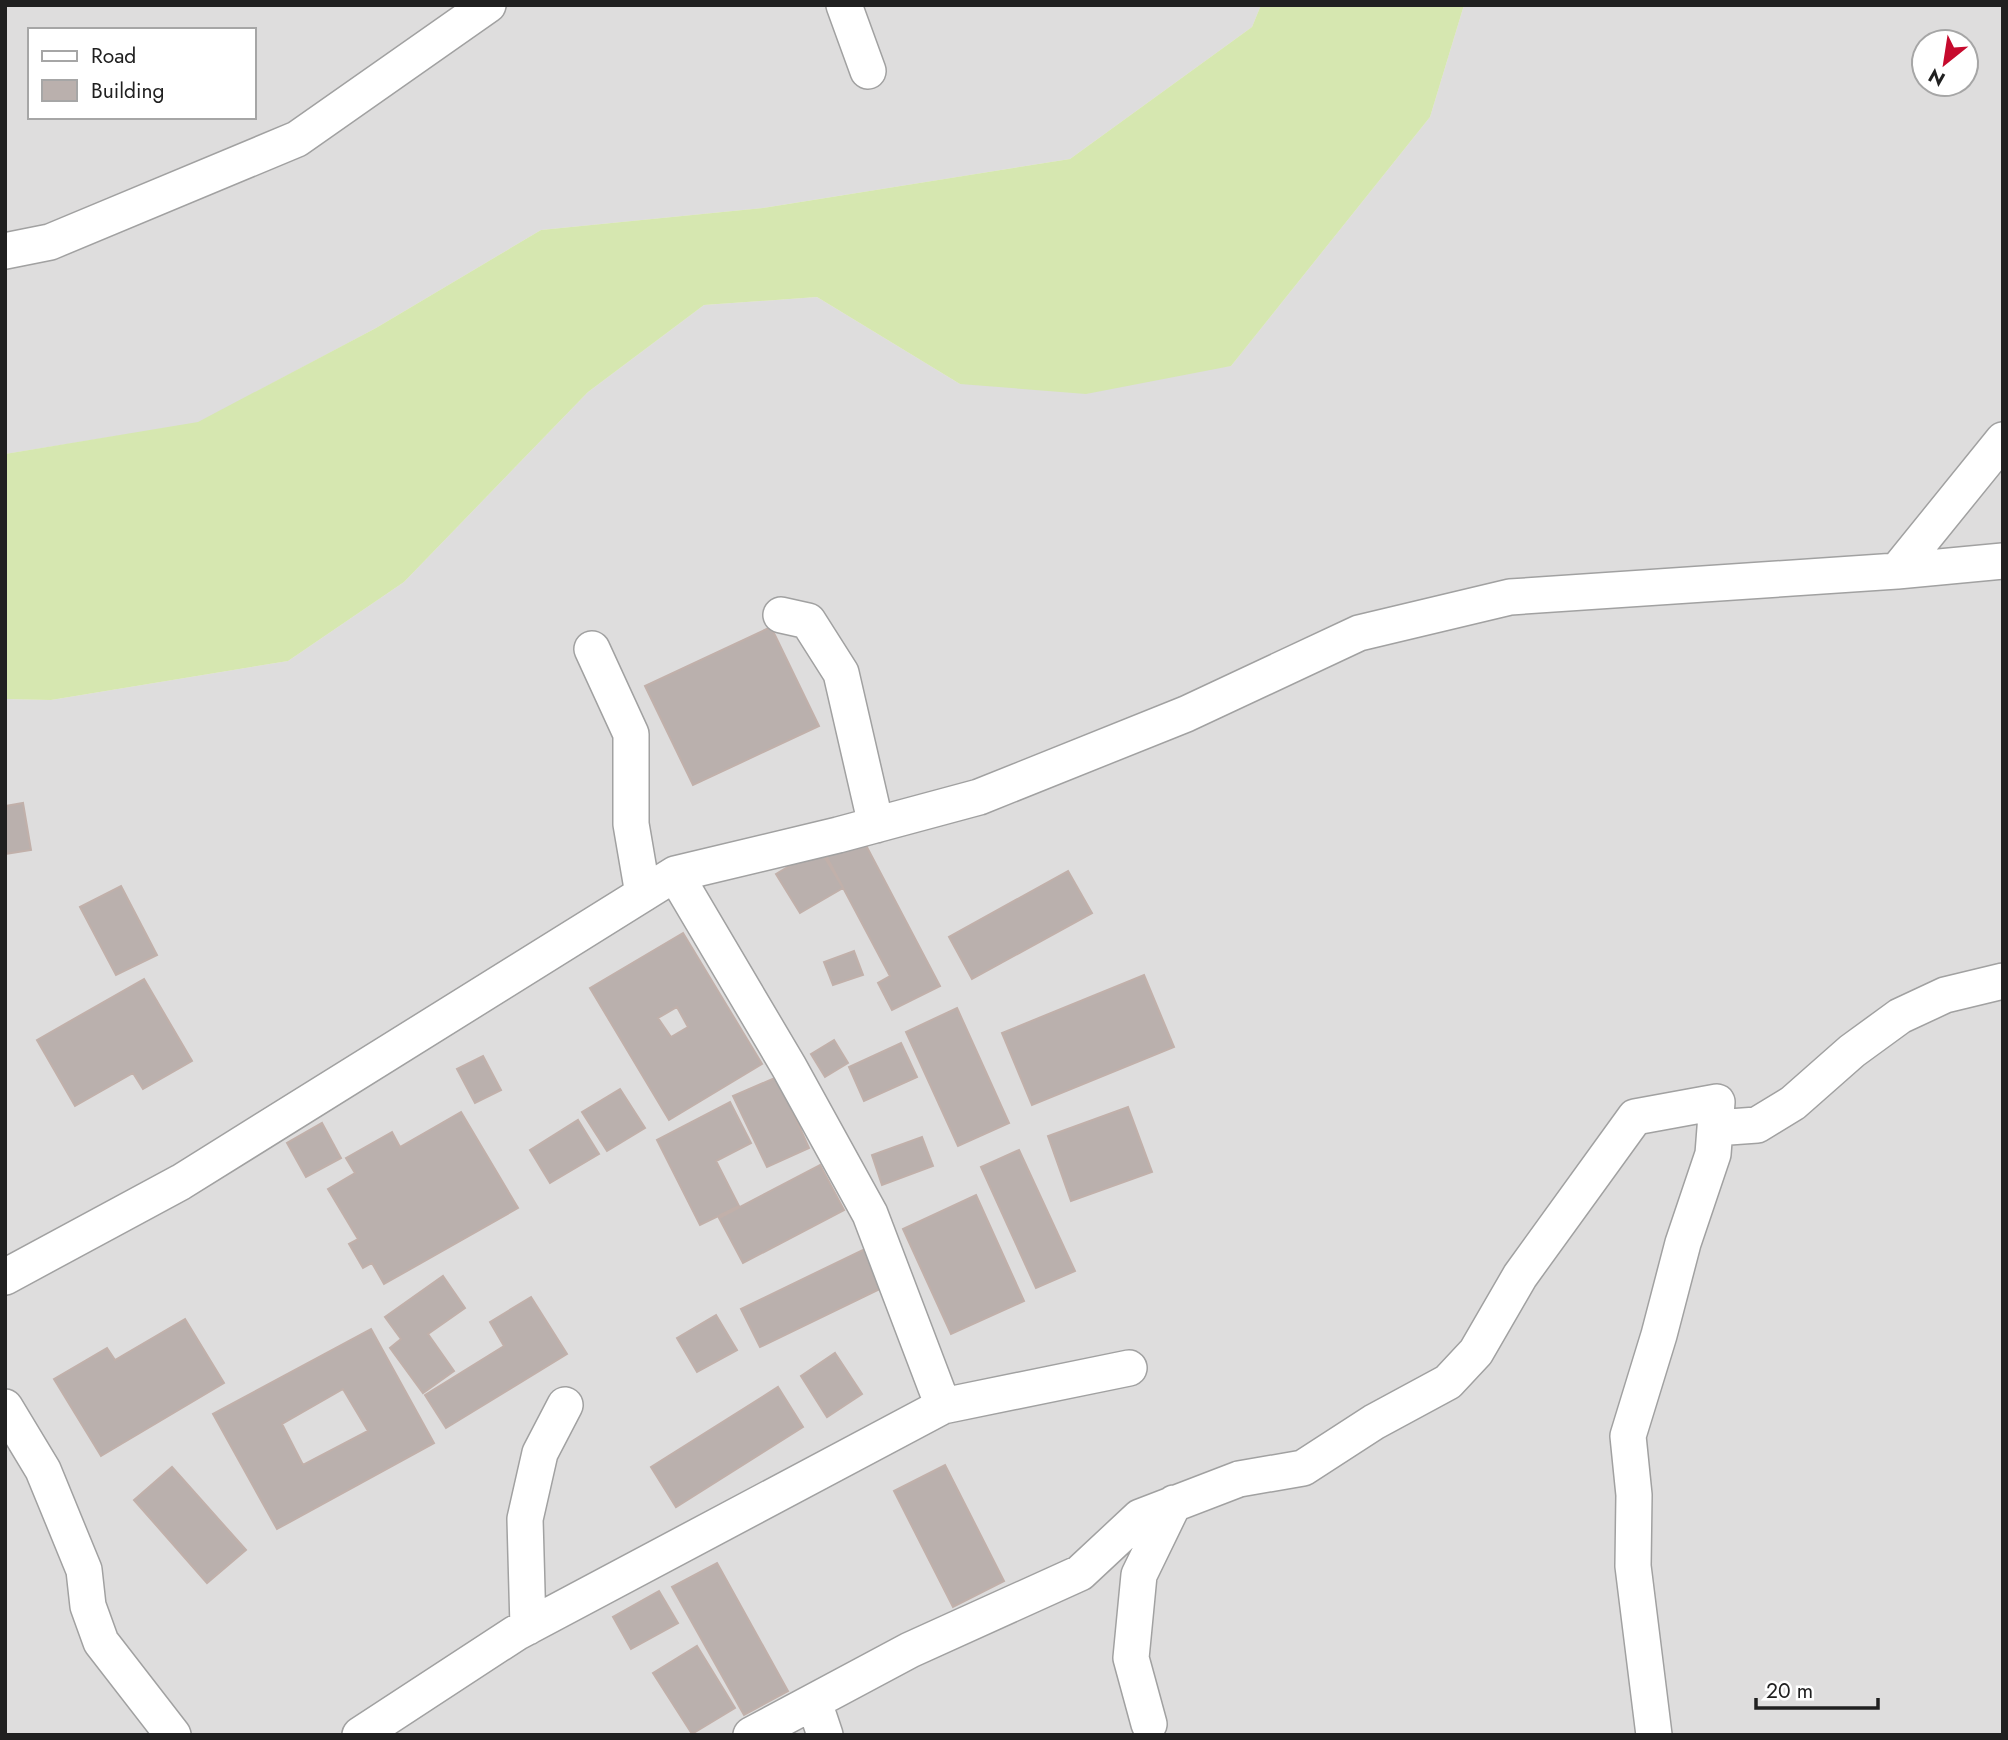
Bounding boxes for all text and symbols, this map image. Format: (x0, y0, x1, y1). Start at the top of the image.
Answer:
legend (28, 28, 256, 119)
north arrow (1910, 28, 1980, 98)
text: Road (91, 41, 136, 71)
text: N (1923, 62, 1950, 93)
text: Building (91, 76, 164, 106)
scale bar (1756, 1666, 1878, 1710)
text: 20 m (1766, 1676, 1813, 1706)

